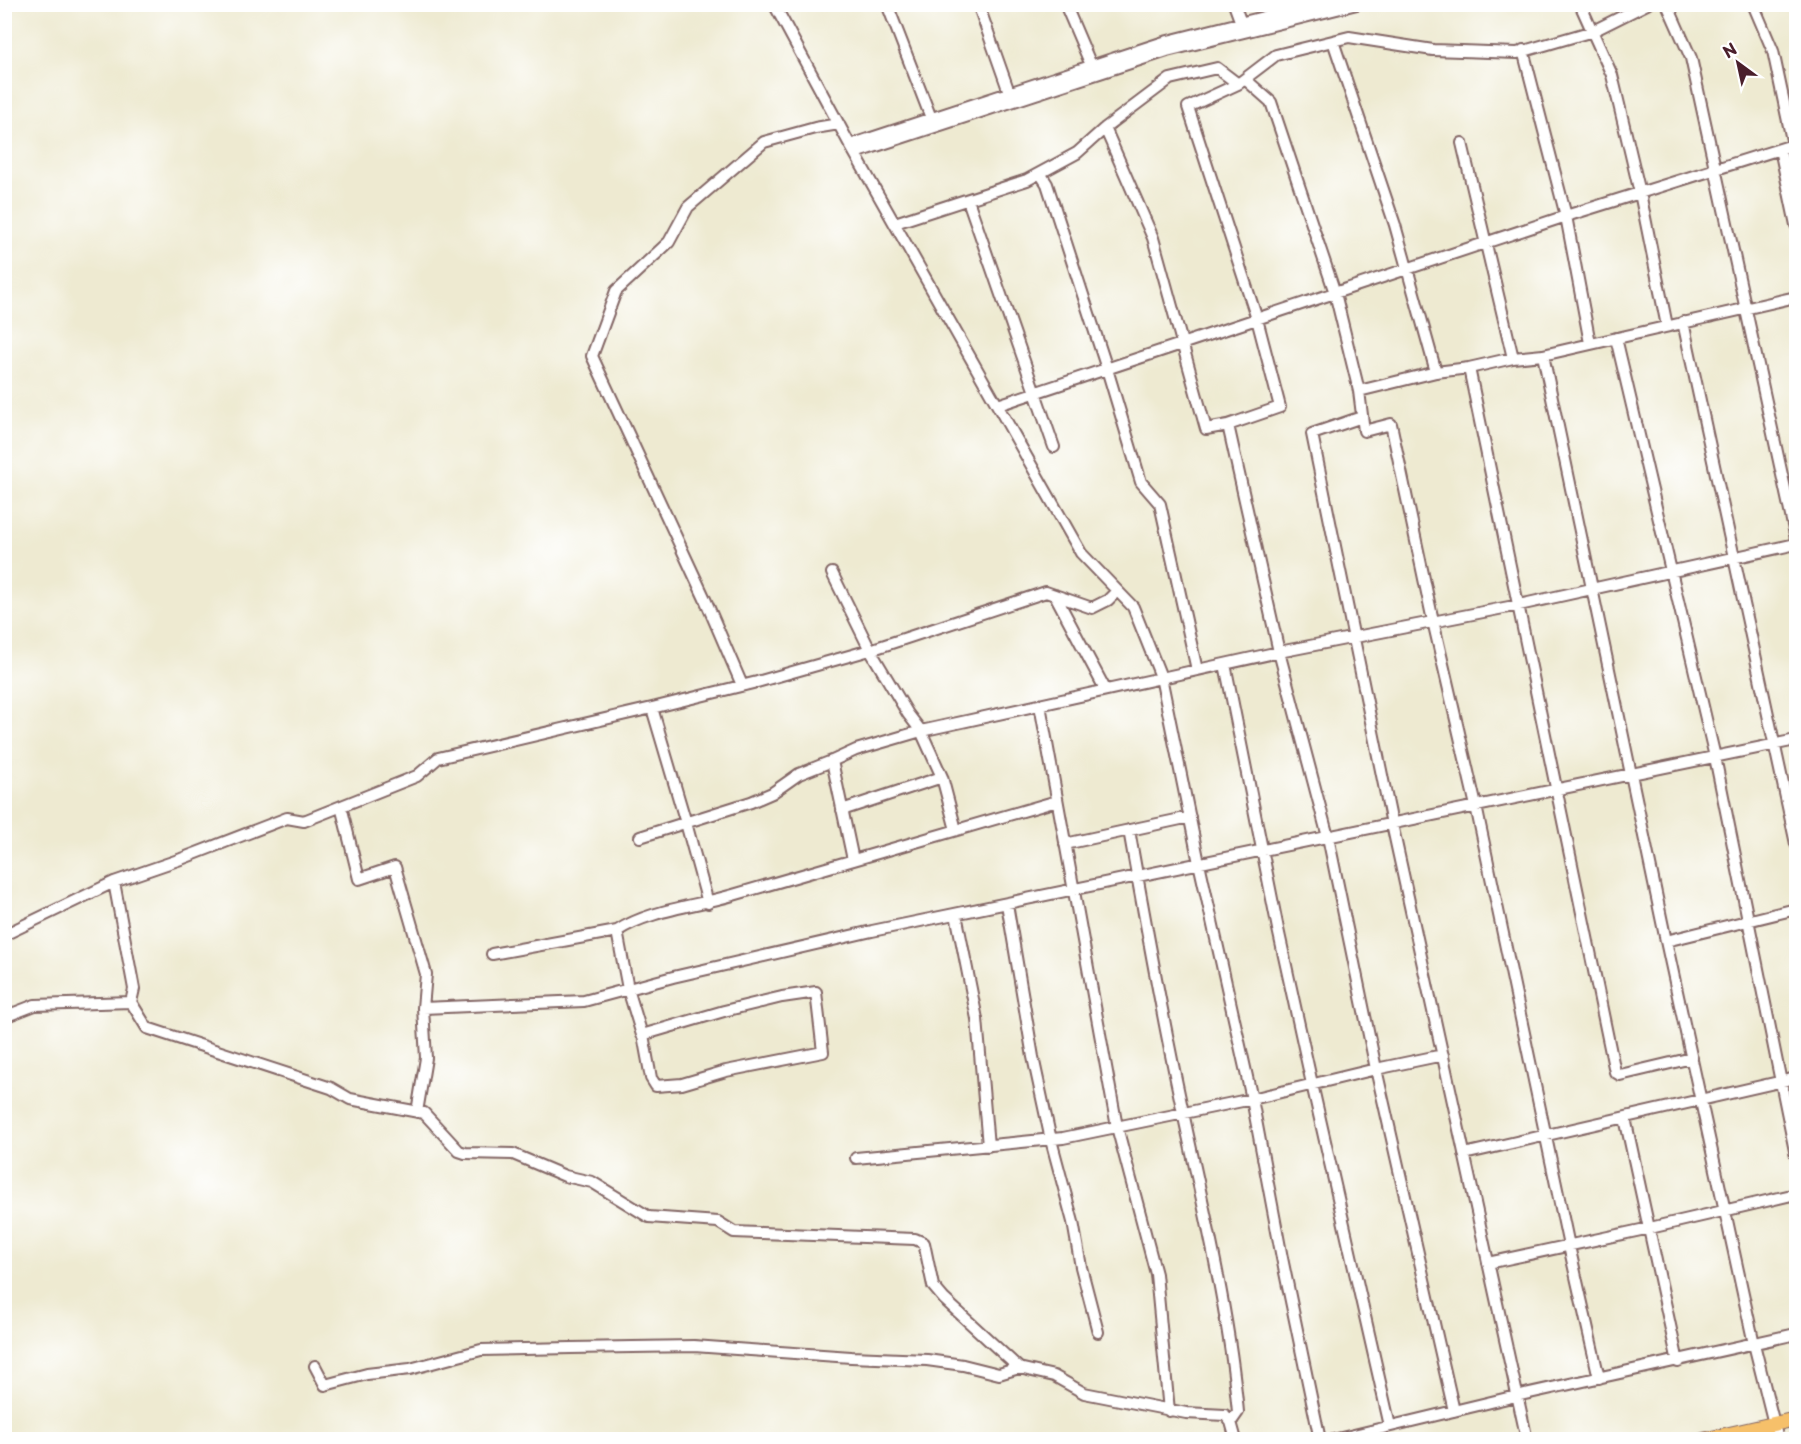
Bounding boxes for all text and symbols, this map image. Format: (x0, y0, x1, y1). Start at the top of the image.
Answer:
north arrow (1708, 33, 1768, 93)
text: N (1717, 36, 1741, 63)

